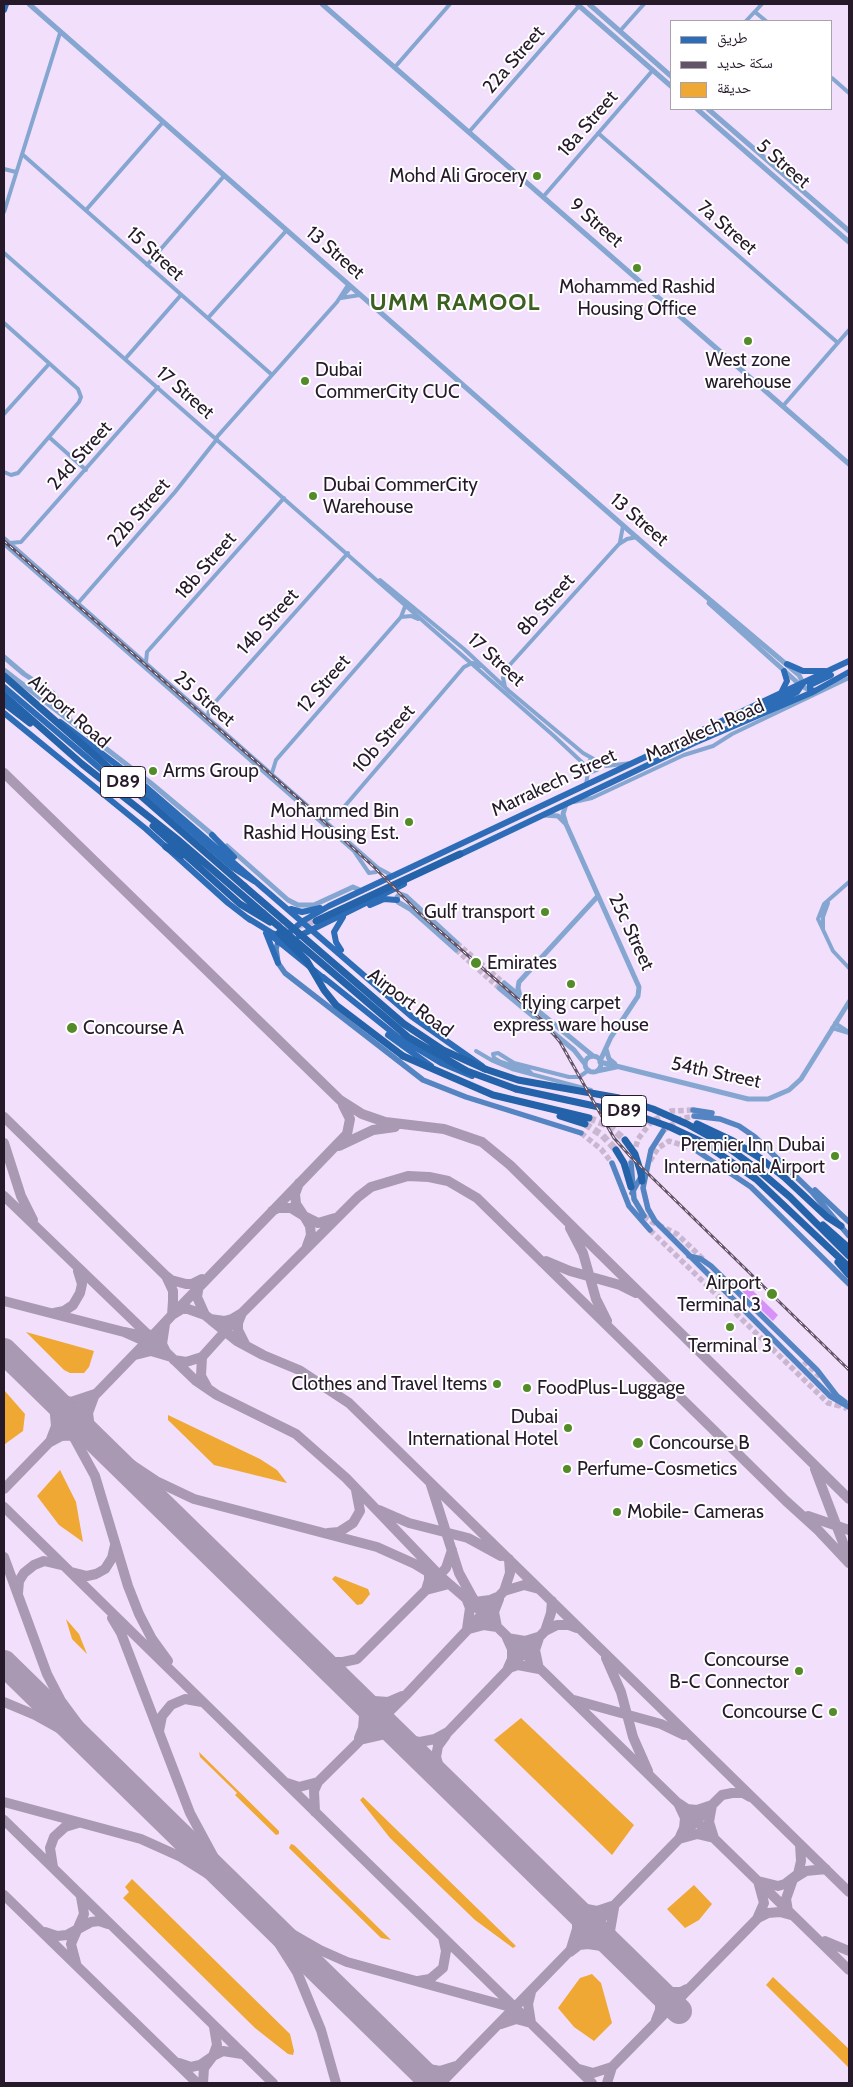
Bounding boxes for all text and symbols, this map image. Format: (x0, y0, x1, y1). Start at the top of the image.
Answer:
legend (670, 20, 833, 110)
street label: 22a Street (478, 22, 550, 98)
text: طريق (717, 29, 748, 47)
text: سكة حديد (717, 54, 773, 72)
text: حديقة (717, 79, 751, 97)
street label: 18a Street (553, 86, 623, 162)
street label: 5 Street (752, 135, 814, 193)
place label: Mohd Ali Grocery (389, 165, 527, 187)
marker: Mohd Ali Grocery (531, 170, 543, 182)
street label: 9 Street (564, 193, 628, 253)
street label: 7a Street (693, 196, 761, 260)
street label: 15 Street (122, 222, 188, 286)
street label: 13 Street (301, 222, 369, 284)
marker: Mohammed Rashid Housing Office (631, 262, 643, 274)
place label: Mohammed Rashid Housing Office (559, 276, 715, 320)
district label: UMM RAMOOL (368, 289, 542, 317)
marker: West zone warehouse (742, 335, 754, 347)
place label: West zone warehouse (705, 349, 791, 393)
place label: Dubai CommerCity CUC (315, 359, 460, 403)
street label: 17 Street (152, 362, 218, 424)
marker: Dubai CommerCity CUC (299, 375, 311, 387)
street label: 24d Street (43, 417, 117, 495)
street label: 22b Street (103, 474, 175, 552)
place label: Dubai CommerCity Warehouse (323, 474, 478, 518)
street label: 13 Street (605, 489, 673, 551)
marker: Dubai CommerCity Warehouse (307, 490, 319, 502)
street label: 18b Street (171, 528, 241, 604)
street label: 8b Street (512, 569, 580, 641)
street label: 14b Street (232, 584, 304, 660)
street label: 17 Street (463, 628, 529, 692)
street label: 12 Street (293, 650, 355, 718)
street label: 25 Street (169, 666, 239, 732)
street label: Airport Road (24, 670, 114, 754)
street label: Marrakech Road (642, 695, 768, 767)
street label: 10b Street (348, 700, 420, 778)
street label: Marrakech Street (488, 744, 620, 822)
place label: Arms Group (163, 760, 259, 782)
marker: Arms Group (147, 765, 159, 777)
road number: D89 (100, 766, 146, 798)
place label: Mohammed Bin Rashid Housing Est. (243, 800, 399, 844)
marker: Mohammed Bin Rashid Housing Est. (403, 816, 415, 828)
street label: 25c Street (603, 890, 659, 974)
place label: Gulf transport (424, 901, 535, 923)
marker: Gulf transport (539, 906, 551, 918)
place label: Emirates (487, 952, 557, 974)
marker: Emirates (469, 956, 483, 970)
street label: Airport Road (363, 964, 457, 1042)
marker: flying carpet express ware house (565, 978, 577, 990)
place label: flying carpet express ware house (493, 992, 649, 1036)
place label: Concourse A (83, 1017, 184, 1039)
marker: Concourse A (65, 1021, 79, 1035)
street label: 54th Street (669, 1052, 763, 1094)
road number: D89 (602, 1096, 646, 1126)
place label: Premier Inn Dubai International Airport (664, 1134, 825, 1178)
marker: Premier Inn Dubai International Airport (829, 1150, 841, 1162)
place label: Airport Terminal 3 (677, 1272, 761, 1316)
marker: Airport Terminal 3 (765, 1287, 779, 1301)
marker: Terminal 3 (724, 1321, 736, 1333)
place label: Terminal 3 (688, 1335, 772, 1357)
place label: Clothes and Travel Items (291, 1373, 487, 1395)
place label: FoodPlus-Luggage (537, 1377, 685, 1399)
marker: Clothes and Travel Items (491, 1378, 503, 1390)
marker: FoodPlus-Luggage (521, 1382, 533, 1394)
place label: Dubai International Hotel (408, 1406, 558, 1450)
marker: Dubai International Hotel (562, 1422, 574, 1434)
place label: Concourse B (649, 1432, 750, 1454)
marker: Concourse B (631, 1436, 645, 1450)
place label: Perfume-Cosmetics (577, 1458, 737, 1480)
marker: Perfume-Cosmetics (561, 1463, 573, 1475)
place label: Mobile- Cameras (627, 1501, 764, 1523)
marker: Mobile- Cameras (611, 1506, 623, 1518)
place label: Concourse B-C Connector (669, 1649, 789, 1693)
marker: Concourse B-C Connector (793, 1665, 805, 1677)
place label: Concourse C (722, 1701, 823, 1723)
marker: Concourse C (827, 1706, 839, 1718)

